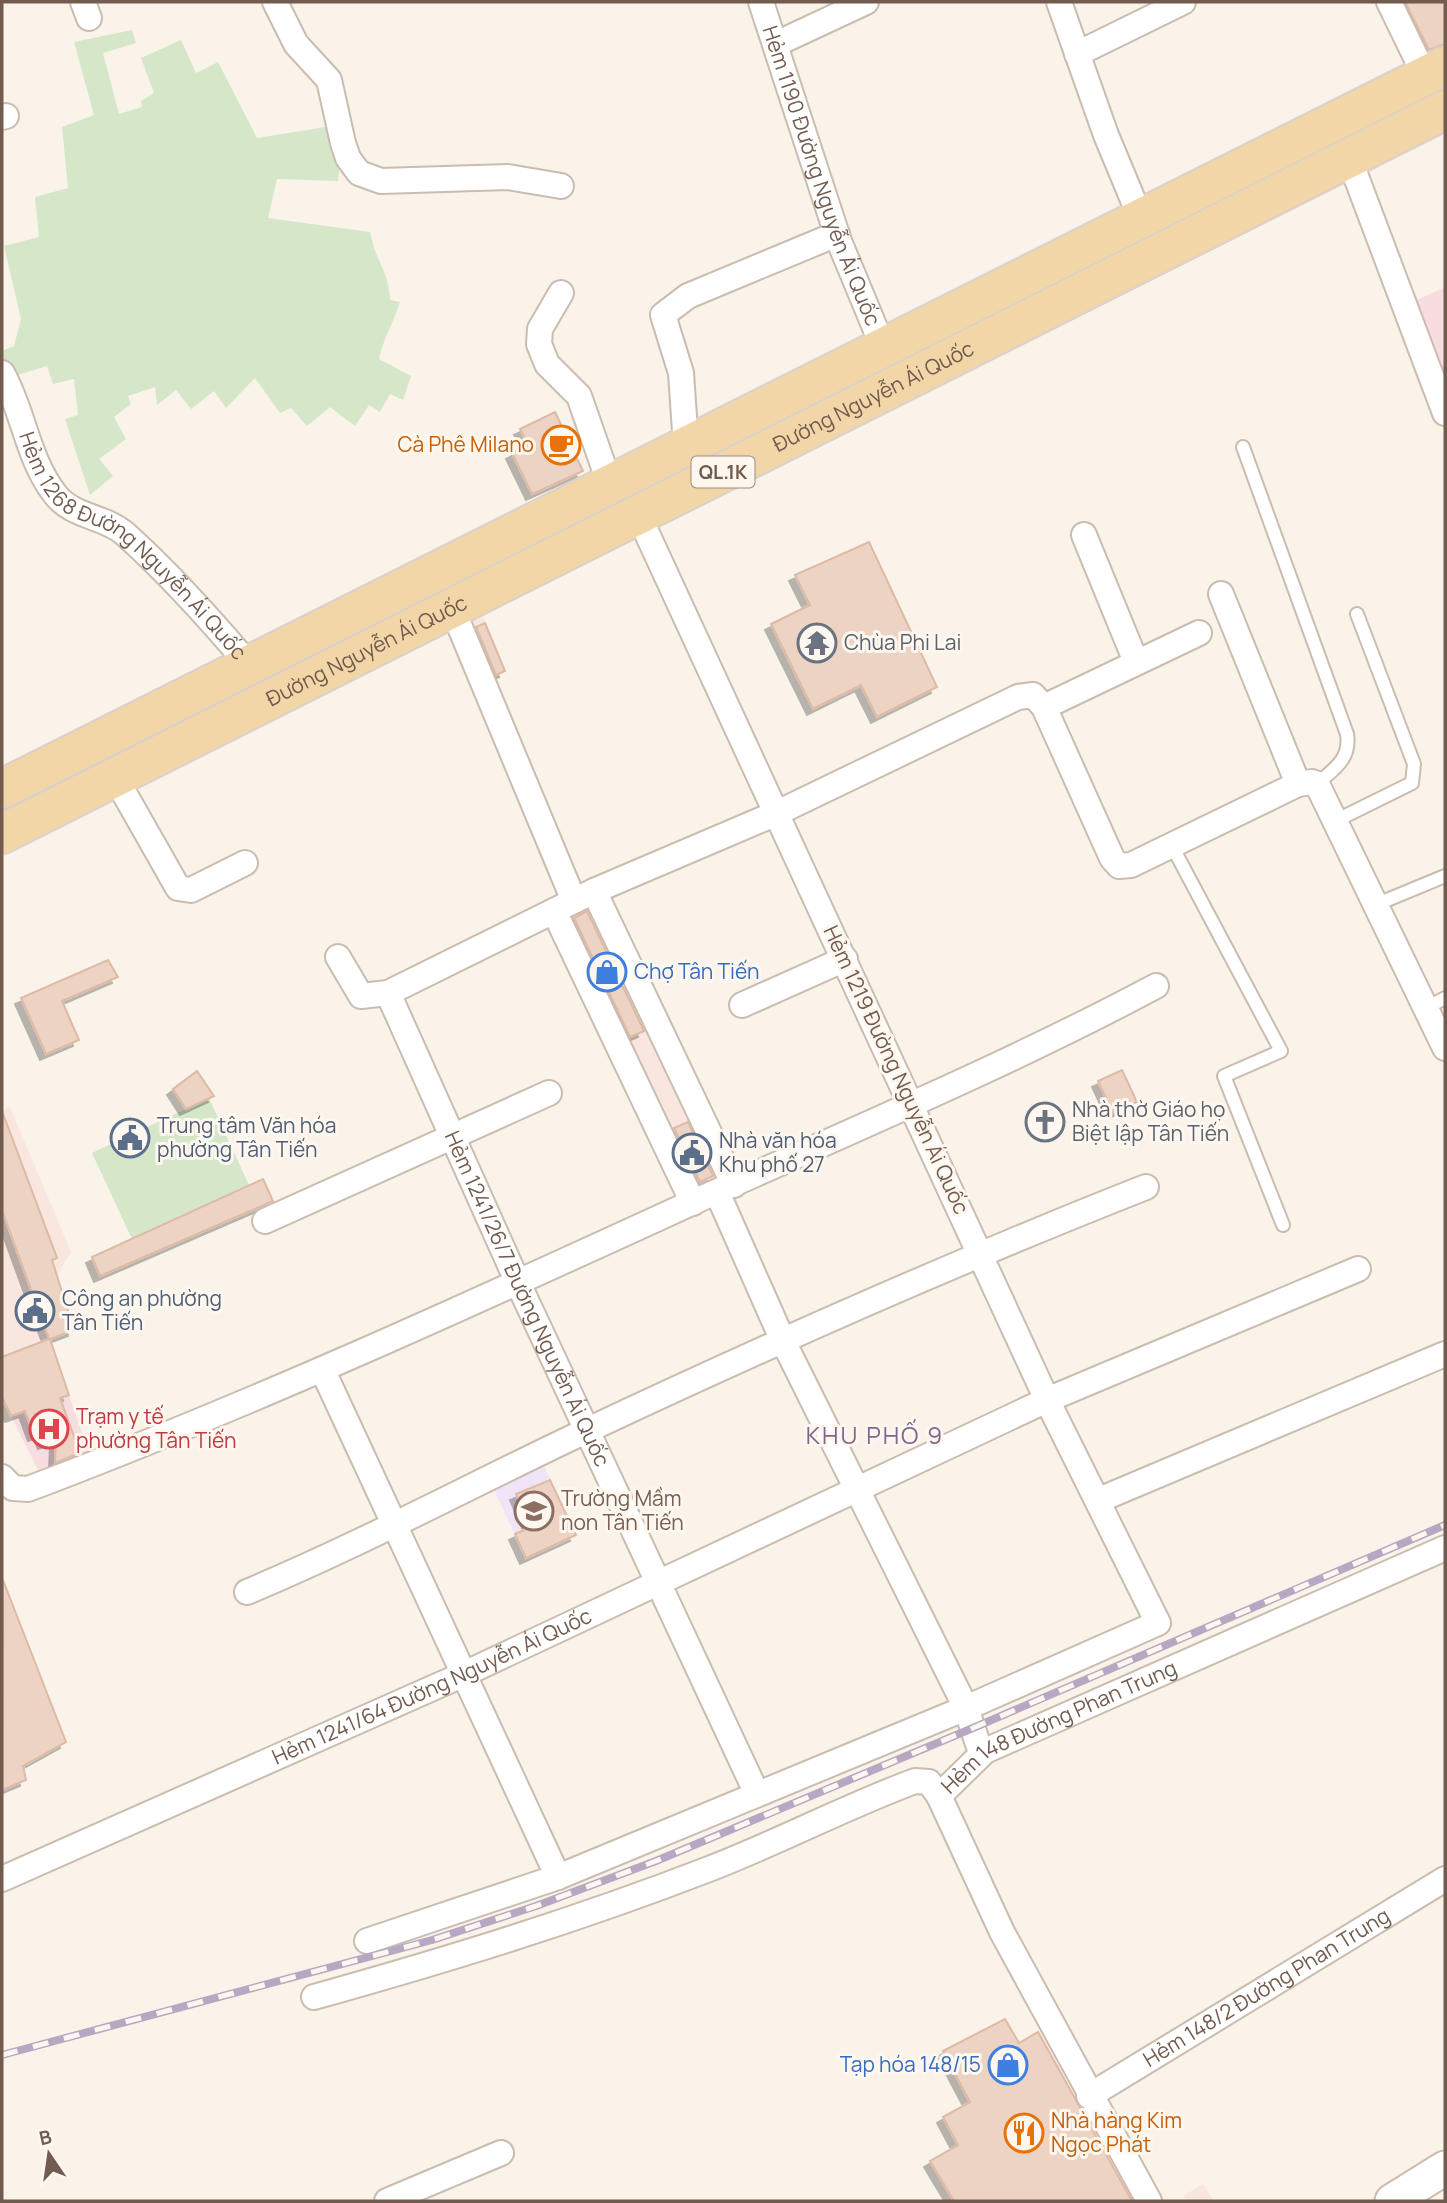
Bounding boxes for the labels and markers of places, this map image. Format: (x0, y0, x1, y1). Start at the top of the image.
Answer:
cafe icon: Cà Phê Milano (540, 424, 582, 466)
place label: Cà Phê Milano (398, 430, 534, 458)
temple icon: Chùa Phi Lai (796, 622, 838, 664)
place label: Chùa Phi Lai (844, 628, 961, 656)
shop icon: Chợ Tân Tiến (586, 951, 628, 993)
place label: Chợ Tân Tiến (634, 957, 759, 985)
place label: Nhà thờ Giáo họ Biệt lập Tân Tiến (1072, 1095, 1229, 1147)
church icon: Nhà thờ Giáo họ Biệt lập Tân Tiến (1024, 1101, 1066, 1143)
place label: Trung tâm Văn hóa phường Tân Tiến (157, 1111, 336, 1163)
public building icon: Trung tâm Văn hóa phường Tân Tiến (109, 1117, 151, 1159)
place label: Nhà văn hóa Khu phố 27 (719, 1126, 837, 1178)
public building icon: Nhà văn hóa Khu phố 27 (671, 1132, 713, 1174)
place label: Công an phường Tân Tiến (62, 1284, 222, 1336)
public building icon: Công an phường Tân Tiến (14, 1290, 56, 1332)
place label: Trạm y tế phường Tân Tiến (76, 1402, 237, 1454)
hospital icon: Trạm y tế phường Tân Tiến (28, 1408, 70, 1450)
place label: Trường Mầm non Tân Tiến (561, 1484, 684, 1536)
school or university icon: Trường Mầm non Tân Tiến (513, 1490, 555, 1532)
shop icon: Tạp hóa 148/15 (987, 2044, 1029, 2086)
place label: Tạp hóa 148/15 (840, 2050, 981, 2078)
place label: Nhà hàng Kim Ngọc Phát (1051, 2106, 1182, 2158)
restaurant icon: Nhà hàng Kim Ngọc Phát (1003, 2112, 1045, 2154)

